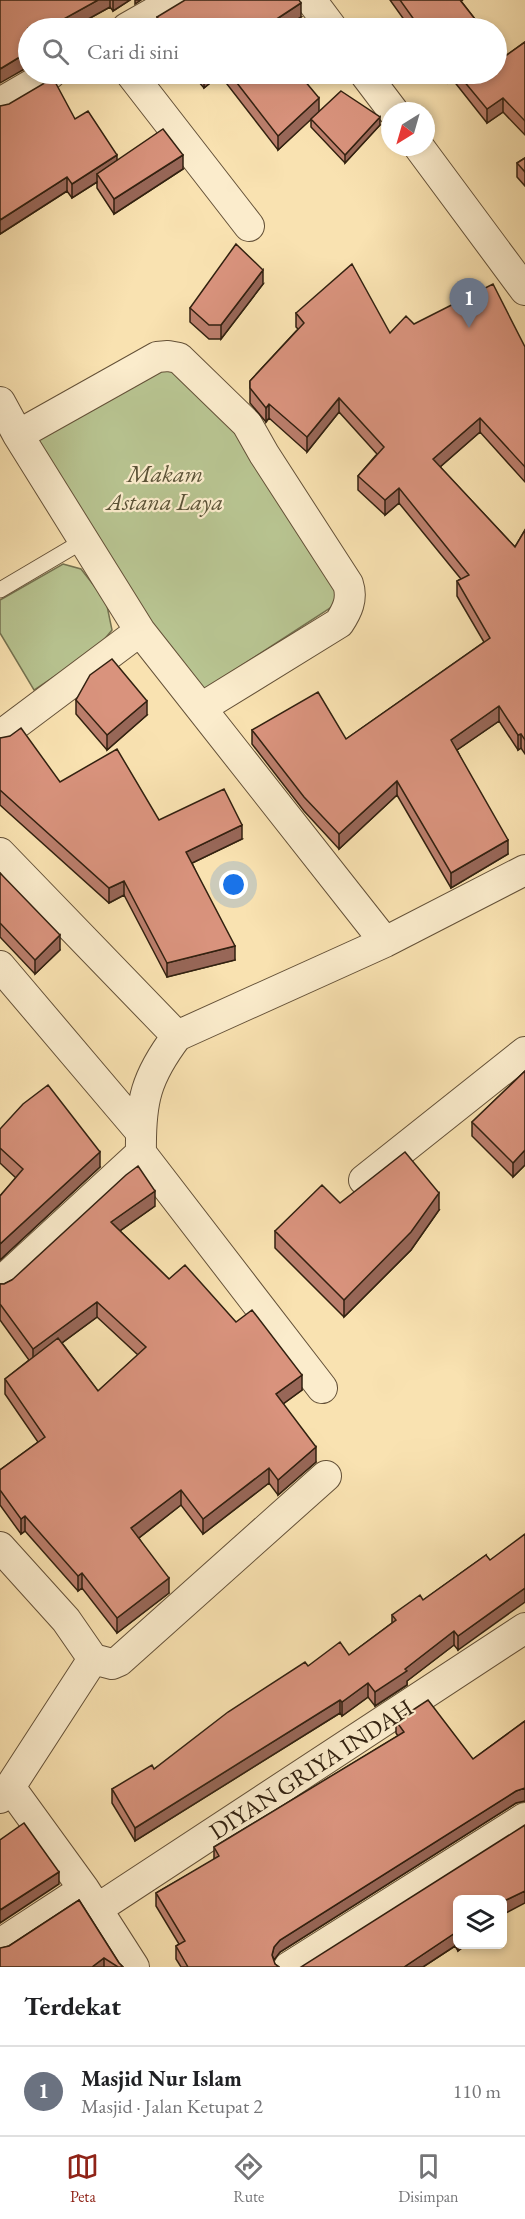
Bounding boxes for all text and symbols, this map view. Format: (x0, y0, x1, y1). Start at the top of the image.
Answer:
search box (18, 18, 507, 84)
icon: search (39, 35, 72, 68)
text: Cari di sini (87, 37, 179, 66)
north arrow (381, 102, 435, 156)
pin: 1 (450, 278, 488, 328)
park label: Makam Astana Laya (105, 458, 223, 517)
your location (219, 870, 248, 899)
street label: DIYAN GRIYA INDAH (203, 1692, 419, 1846)
map controls (453, 1895, 507, 1949)
button: layers (453, 1895, 507, 1949)
text: Terdekat (24, 1989, 121, 2023)
text: Masjid Nur Islam (81, 2064, 242, 2093)
text: 1 (38, 2078, 49, 2104)
text: 110 m (453, 2078, 501, 2104)
text: Masjid · Jalan Ketupat 2 (81, 2093, 263, 2119)
tab: Peta (66, 2150, 99, 2207)
tab: Rute (232, 2150, 265, 2207)
tab: Disimpan (398, 2150, 459, 2207)

